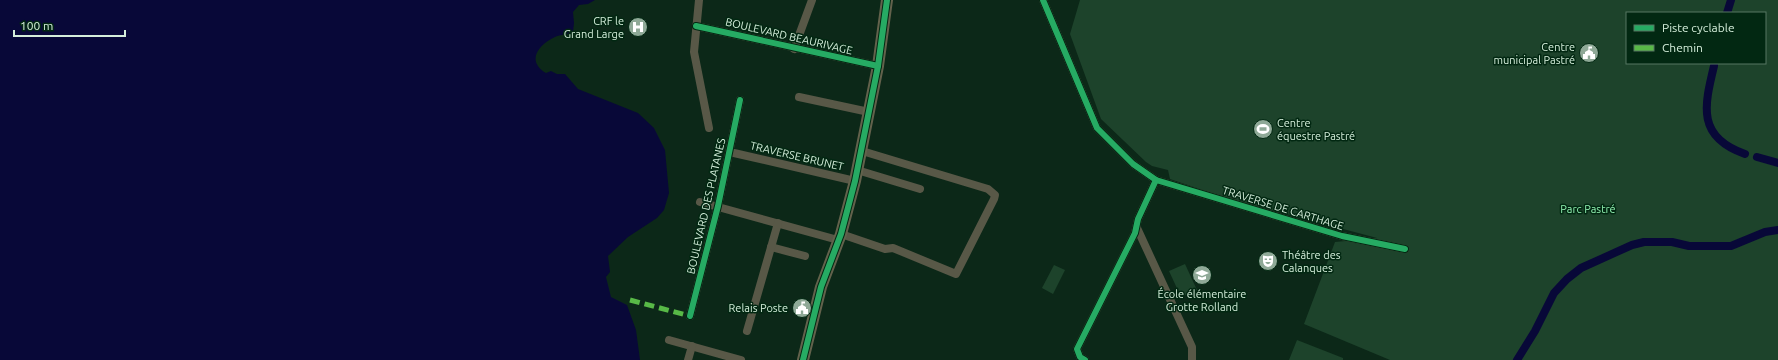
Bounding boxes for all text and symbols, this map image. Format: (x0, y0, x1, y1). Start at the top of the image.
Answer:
scale bar (14, 12, 125, 38)
legend (1626, 12, 1766, 64)
place label: CRF le Grand Large (564, 15, 624, 40)
hospital icon: CRF le Grand Large (627, 16, 649, 38)
street label: BOULEVARD BEAURIVAGE (724, 16, 854, 56)
text: 100 m (20, 19, 53, 32)
text: Piste cyclable (1662, 21, 1735, 34)
place label: Centre municipal Pastré (1494, 41, 1575, 66)
text: Chemin (1662, 41, 1703, 54)
public building icon: Centre municipal Pastré (1578, 42, 1600, 64)
place label: Centre équestre Pastré (1277, 117, 1355, 142)
sports icon: Centre équestre Pastré (1252, 118, 1274, 140)
street label: BOULEVARD DES PLATANES (684, 137, 728, 275)
street label: TRAVERSE BRUNET (749, 139, 845, 173)
street label: TRAVERSE DE CARTHAGE (1221, 184, 1345, 232)
park label: Parc Pastré (1560, 203, 1616, 215)
place label: Théâtre des Calanques (1282, 249, 1341, 274)
theatre icon: Théâtre des Calanques (1257, 250, 1279, 272)
school or university icon: École élémentaire Grotte Rolland (1191, 264, 1213, 286)
place label: École élémentaire Grotte Rolland (1158, 287, 1246, 313)
public building icon: Relais Poste (791, 297, 813, 319)
place label: Relais Poste (729, 302, 788, 314)

